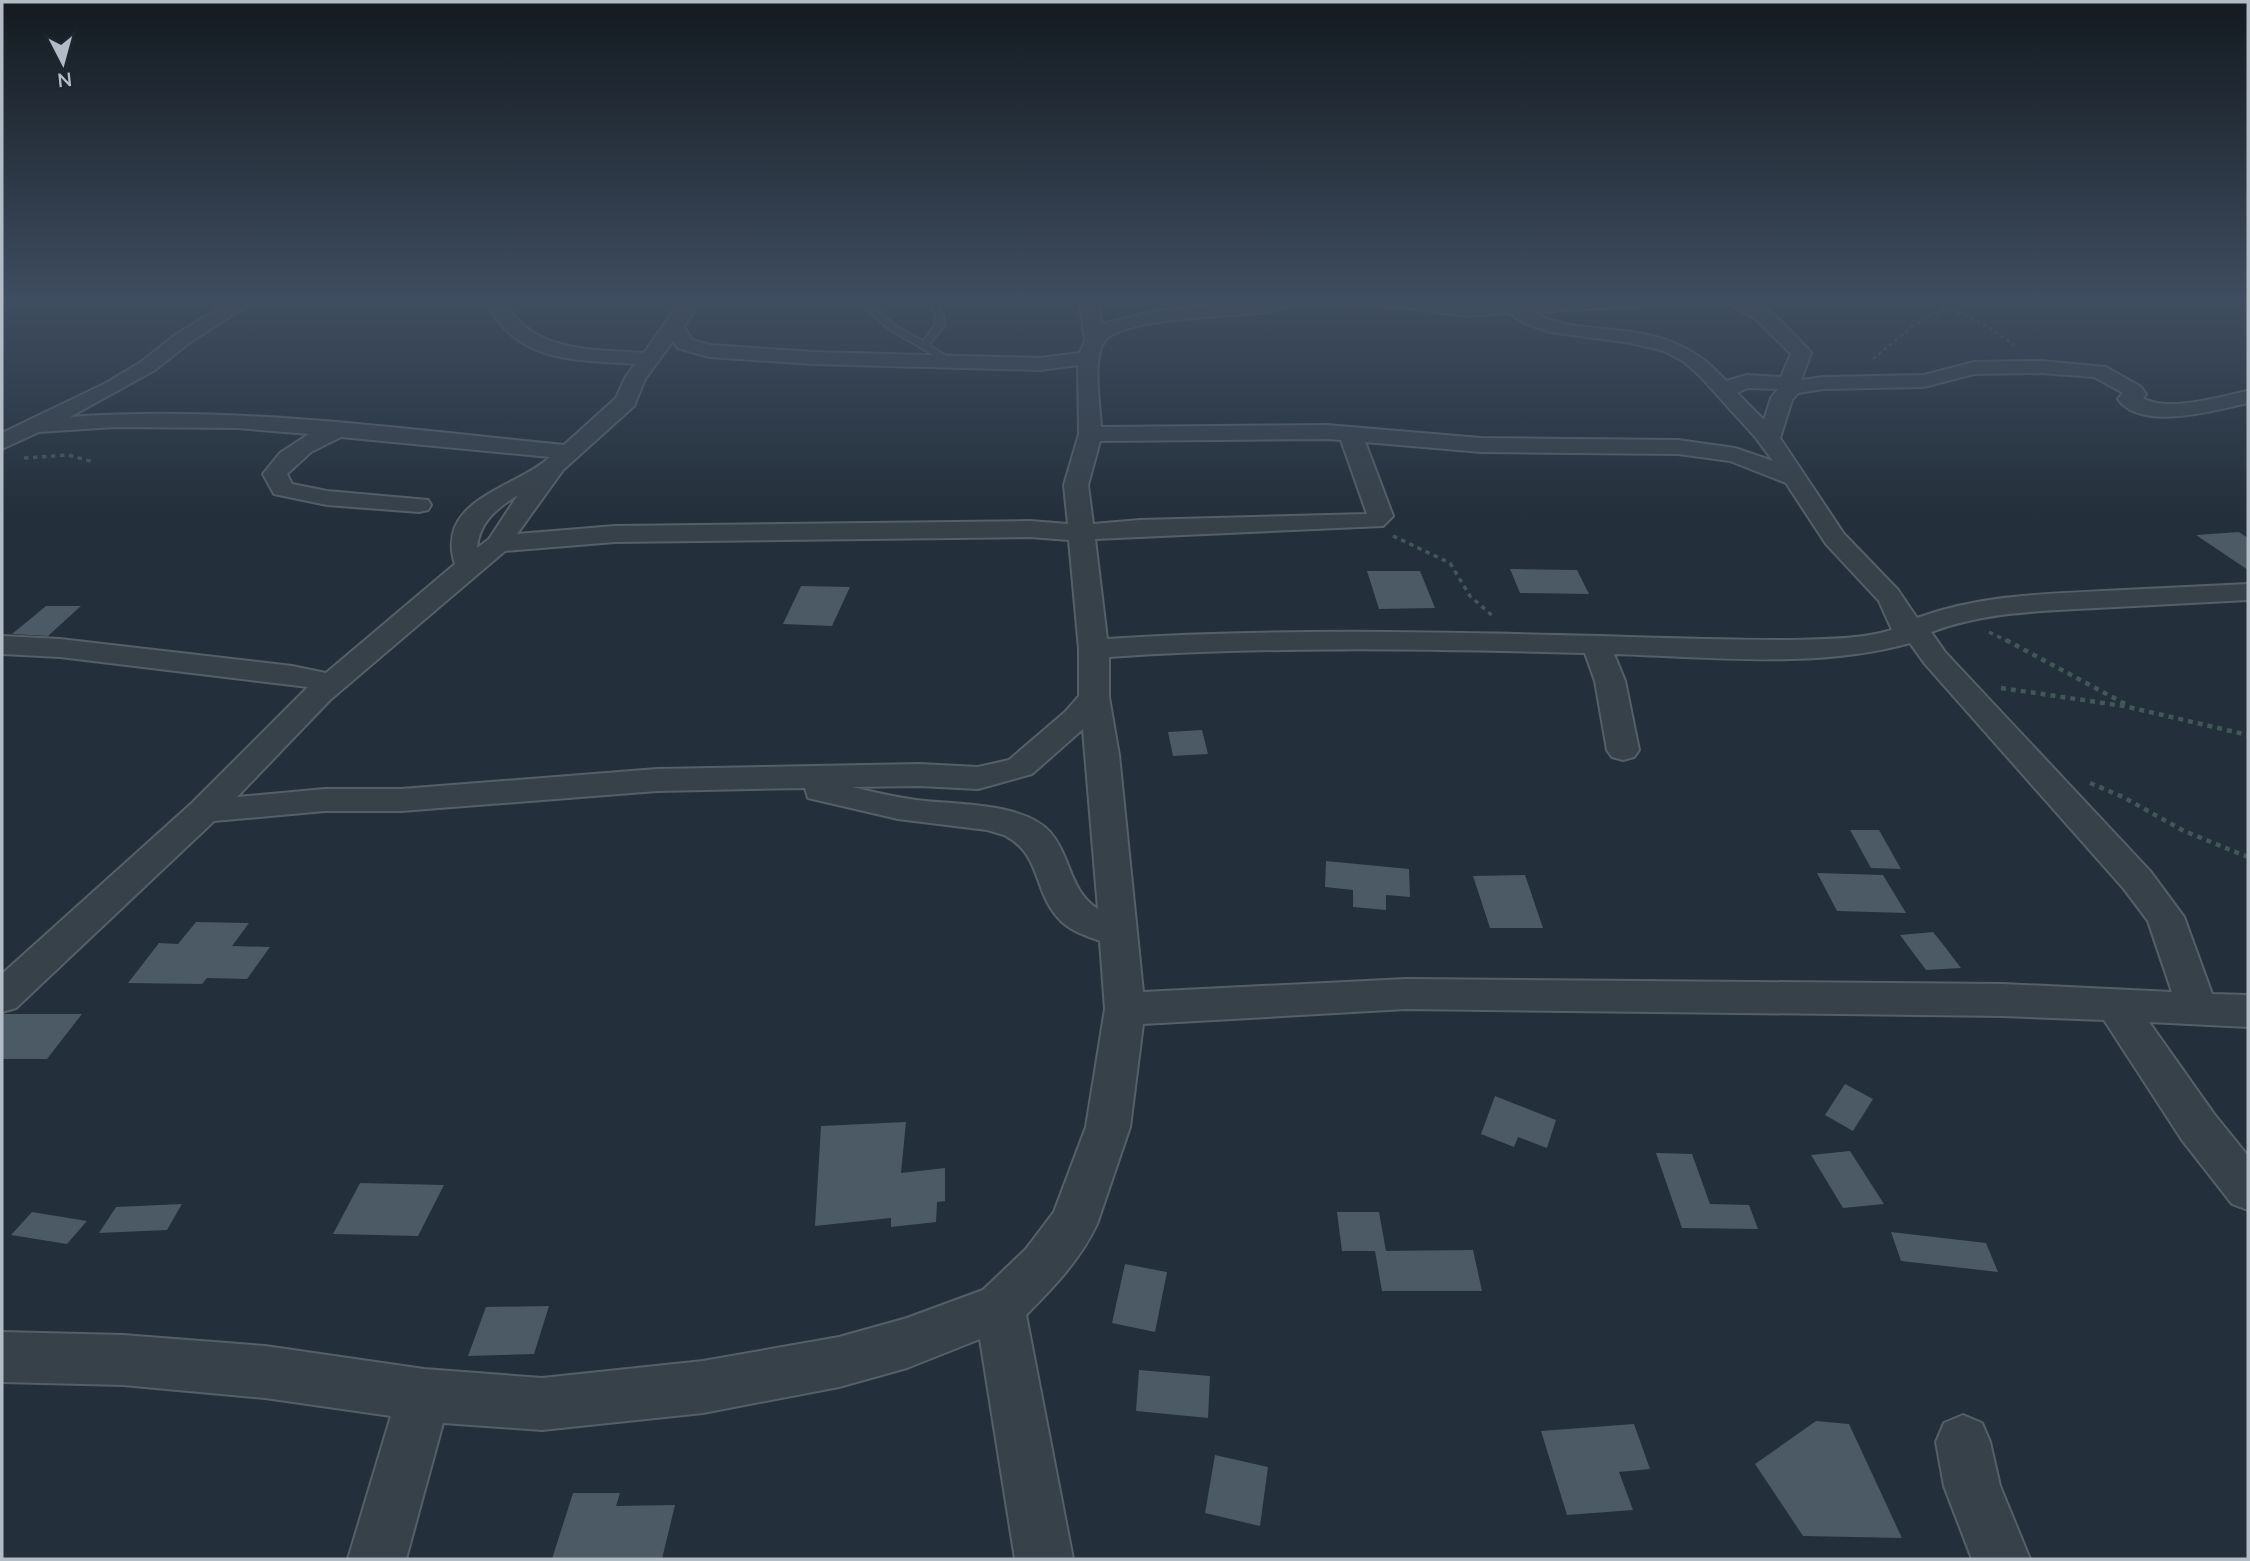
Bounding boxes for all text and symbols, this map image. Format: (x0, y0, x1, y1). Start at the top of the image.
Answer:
north arrow (28, 28, 98, 98)
text: N (56, 68, 73, 93)

